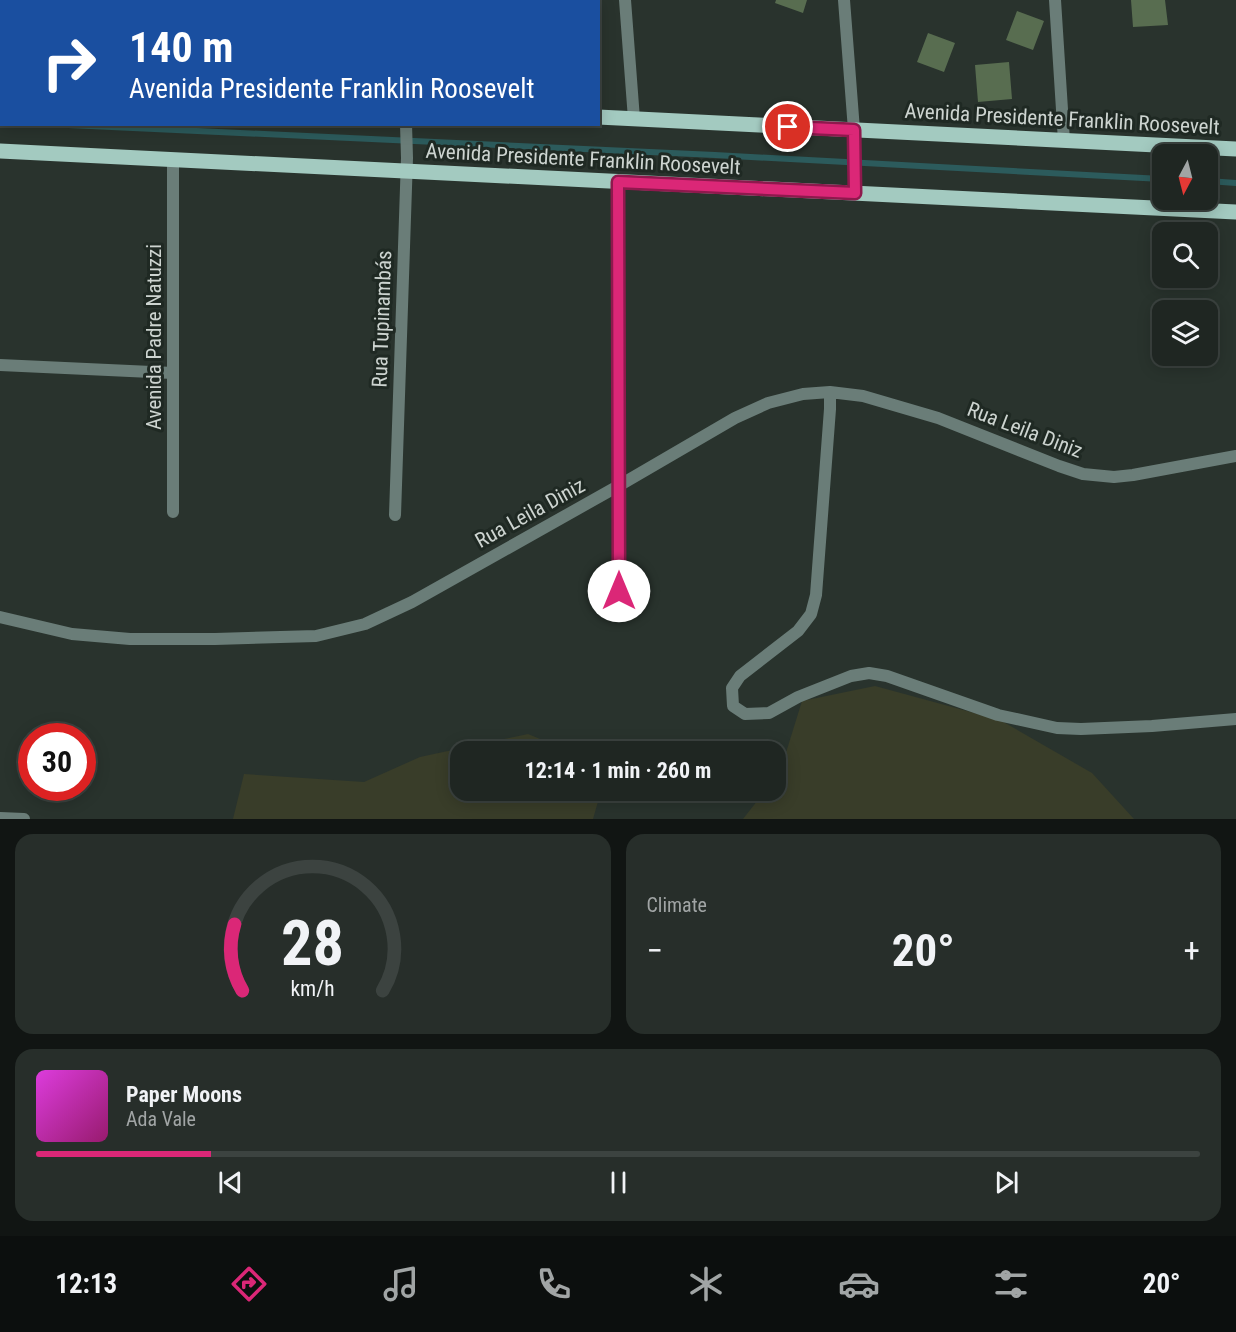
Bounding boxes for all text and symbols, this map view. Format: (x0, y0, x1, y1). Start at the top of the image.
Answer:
text: 140 m (129, 23, 234, 72)
icon: right (30, 24, 108, 102)
text: Avenida Presidente Franklin Roosevelt (129, 73, 534, 105)
street label: Avenida Presidente Franklin Roosevelt (904, 99, 1220, 139)
pin (762, 101, 813, 152)
icon: arrive (771, 110, 804, 143)
street label: Avenida Presidente Franklin Roosevelt (425, 139, 741, 179)
north arrow (1152, 144, 1218, 210)
map controls (1152, 144, 1218, 366)
button: search (1152, 222, 1218, 288)
street label: Avenida Padre Natuzzi (142, 244, 166, 430)
street label: Rua Tupinambás (368, 250, 396, 388)
button: layers (1152, 300, 1218, 366)
street label: Rua Leila Diniz (964, 397, 1086, 463)
street label: Rua Leila Diniz (471, 473, 589, 553)
position arrow (587, 559, 651, 623)
speed limit sign: 30 (18, 723, 96, 801)
text: 12:14 · 1 min · 260 m (525, 758, 711, 783)
text: Climate (647, 893, 707, 917)
text: 28 (281, 907, 344, 980)
text: 20° (892, 924, 955, 977)
text: − (647, 931, 663, 970)
text: + (1184, 931, 1200, 970)
text: km/h (291, 976, 335, 1001)
text: Paper Moons (126, 1082, 242, 1107)
text: Ada Vale (126, 1107, 196, 1131)
icon: previous (214, 1166, 247, 1199)
icon: pause (602, 1166, 635, 1199)
icon: next (990, 1166, 1023, 1199)
icon: directions (228, 1263, 270, 1305)
icon: music (380, 1263, 422, 1305)
icon: phone (533, 1263, 575, 1305)
icon: climate (685, 1263, 727, 1305)
icon: car (838, 1263, 880, 1305)
icon: filters (990, 1263, 1032, 1305)
text: 12:13 (55, 1268, 117, 1300)
text: 20° (1143, 1268, 1181, 1300)

